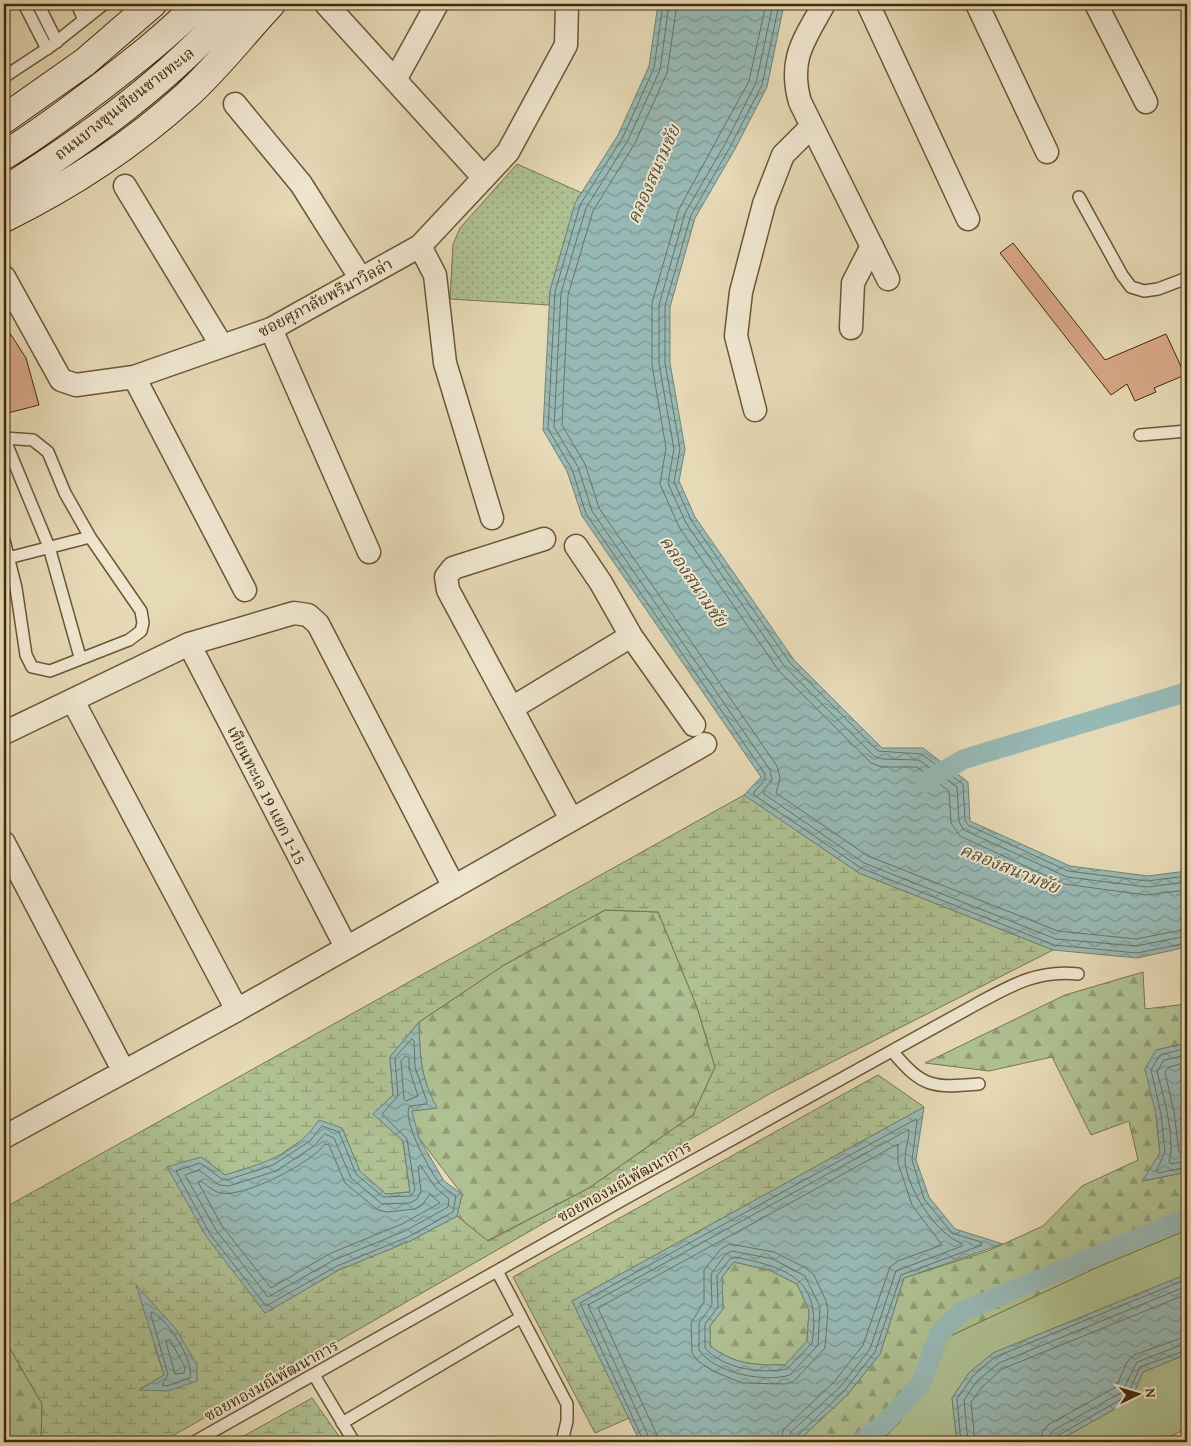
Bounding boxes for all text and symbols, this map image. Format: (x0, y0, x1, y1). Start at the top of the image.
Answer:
street label: ถนนบางขุนเทียนชายทะเล (49, 41, 199, 165)
water label: คลองสนามชัย (619, 119, 687, 228)
street label: ซอยศุภาลัยพรีมาวิลล่า (253, 251, 397, 343)
water label: คลองสนามชัย (653, 530, 735, 633)
street label: เทียนทะเล 19 แยก 1-15 (221, 721, 313, 869)
water label: คลองสนามชัย (956, 836, 1065, 901)
street label: ซอยทองมณีพัฒนาการ (552, 1134, 696, 1228)
street label: ซอยทองมณีพัฒนาการ (199, 1333, 343, 1427)
north arrow (1114, 1368, 1164, 1418)
text: N (1141, 1387, 1161, 1399)

